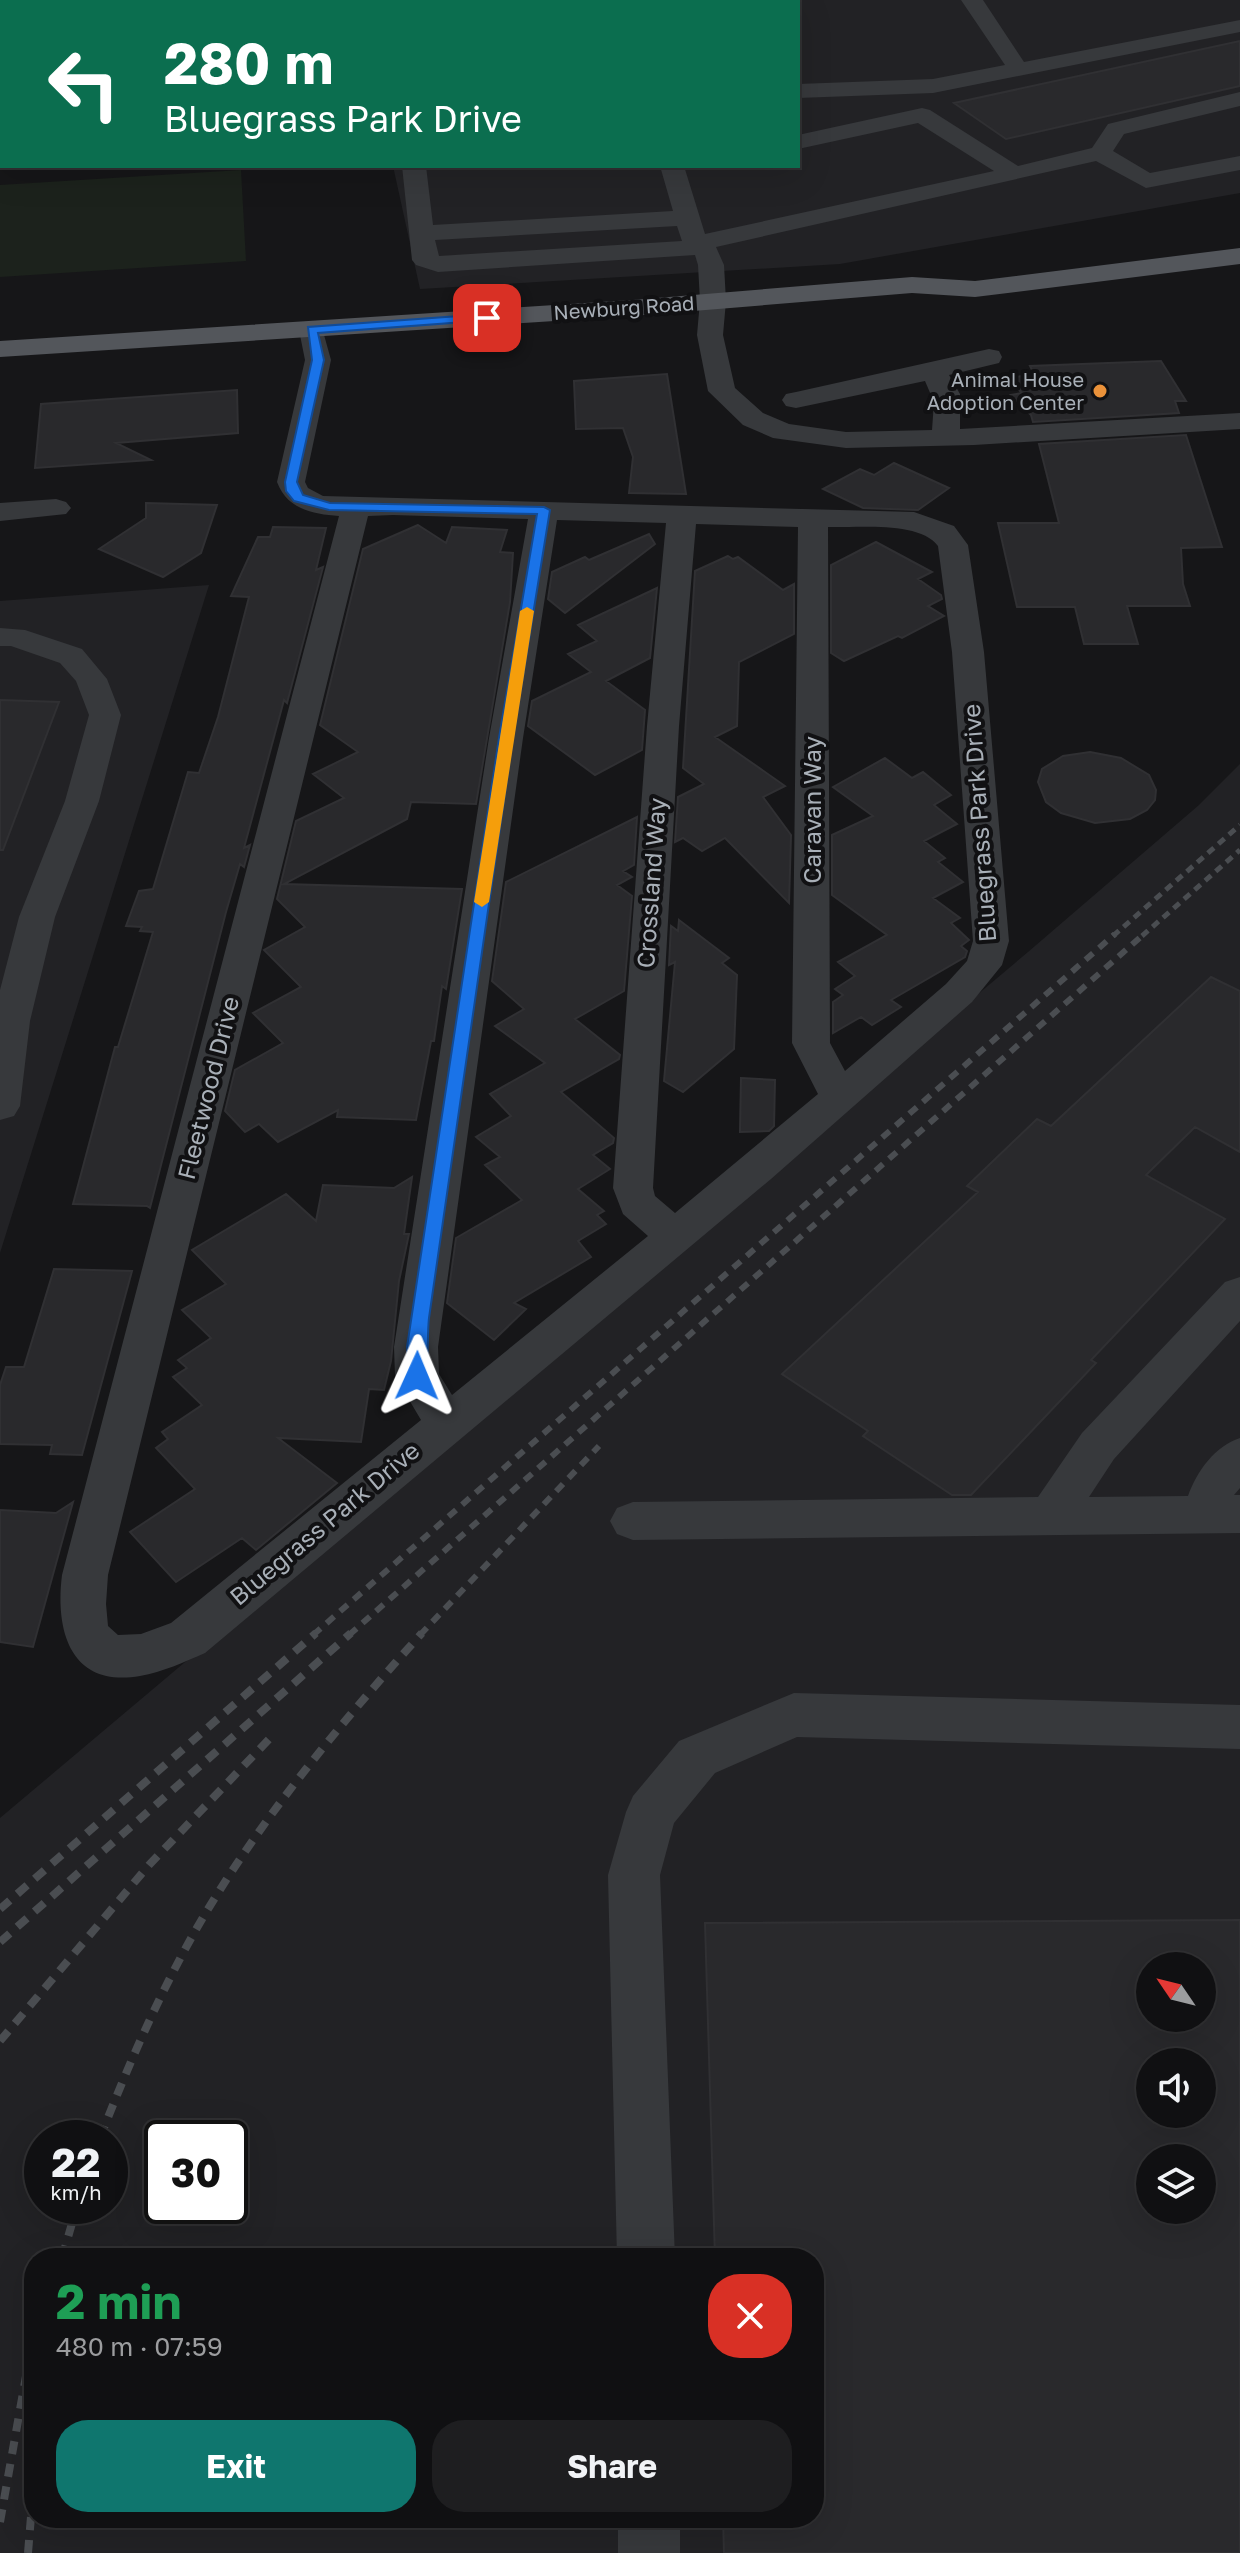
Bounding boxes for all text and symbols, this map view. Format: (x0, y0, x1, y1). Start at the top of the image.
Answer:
text: 280 m (164, 29, 333, 96)
icon: left (32, 32, 136, 136)
text: Bluegrass Park Drive (164, 97, 522, 140)
pin (453, 284, 521, 352)
street label: Newburg Road (553, 290, 695, 324)
icon: arrive (465, 296, 509, 340)
place label: Animal House Adoption Center (927, 367, 1084, 414)
marker: Animal House Adoption Center (1091, 382, 1109, 400)
street label: Bluegrass Park Drive (956, 703, 1001, 943)
street label: Caravan Way (797, 736, 826, 884)
street label: Crossland Way (630, 797, 671, 969)
street label: Fleetwood Drive (171, 993, 244, 1182)
position arrow (375, 1334, 459, 1418)
street label: Bluegrass Park Drive (223, 1435, 425, 1611)
north arrow (1136, 1952, 1216, 2032)
map controls (1136, 1952, 1216, 2224)
button: sound (1136, 2048, 1216, 2128)
speed limit sign: 30 (144, 2120, 248, 2224)
text: 22 (52, 2138, 100, 2186)
button: layers (1136, 2144, 1216, 2224)
text: km/h (51, 2180, 101, 2204)
text: 2 min (56, 2272, 181, 2330)
button: close (708, 2274, 792, 2358)
text: 480 m · 07:59 (56, 2331, 223, 2362)
button: Exit (56, 2420, 416, 2512)
button: Share (432, 2420, 792, 2512)

